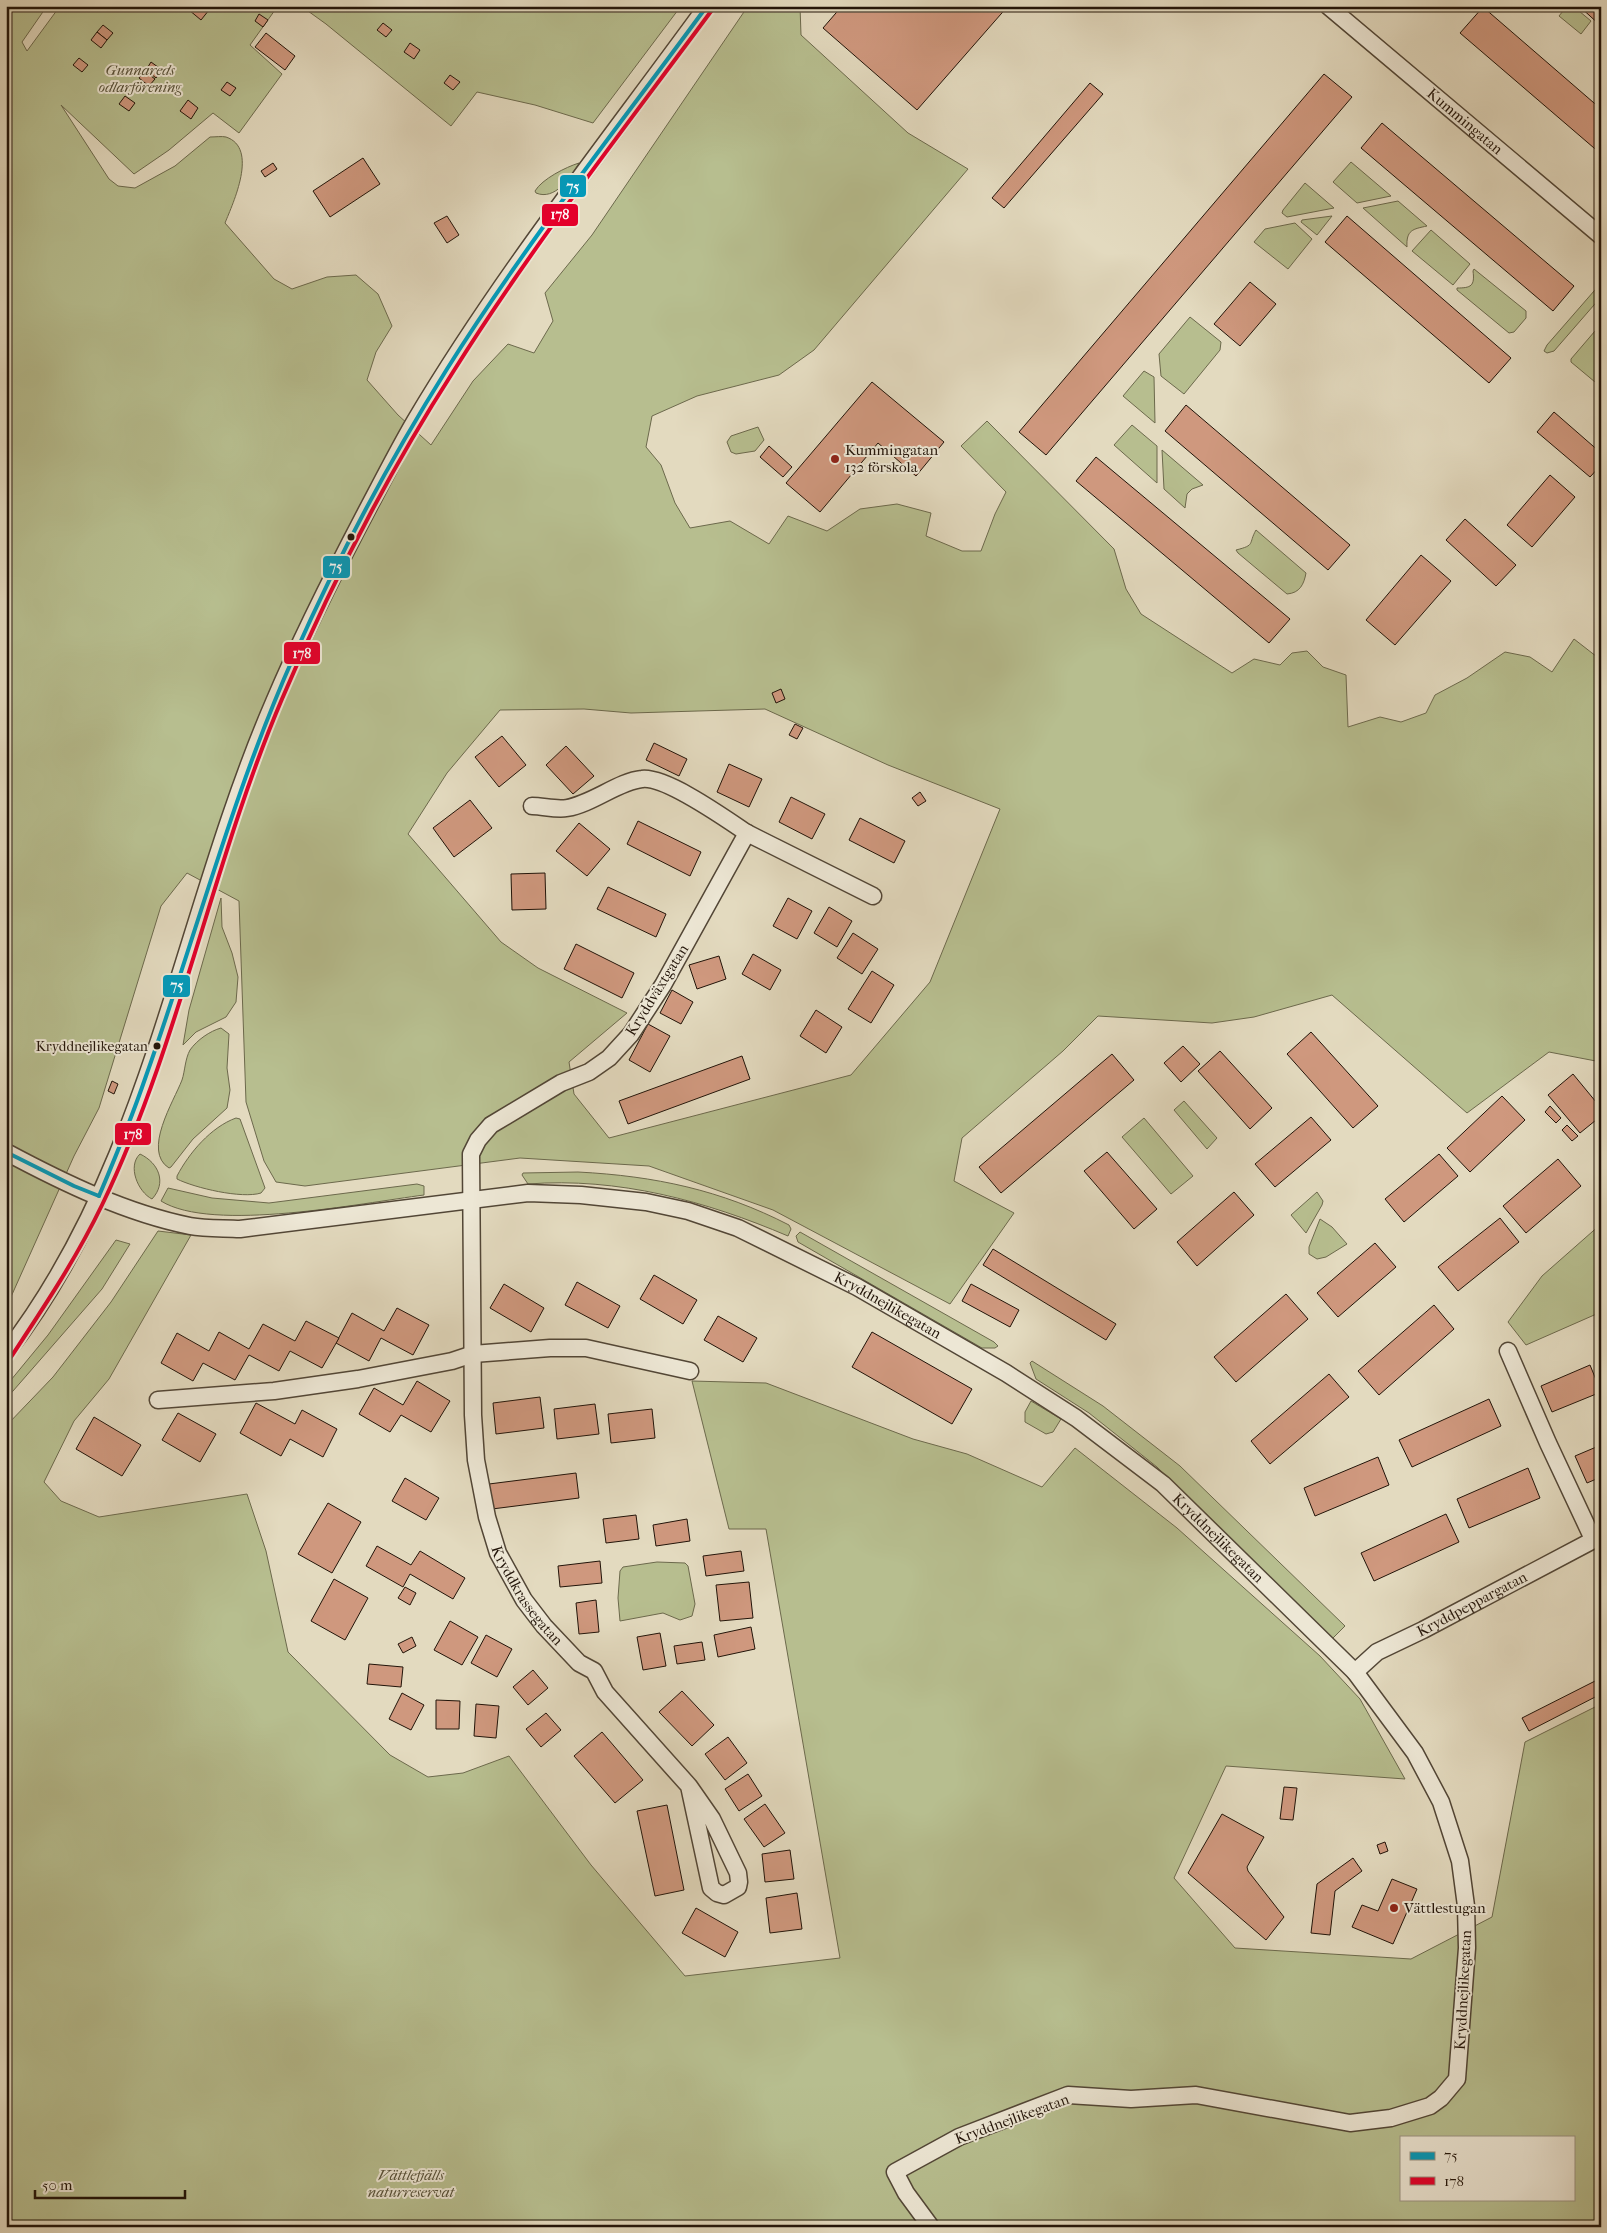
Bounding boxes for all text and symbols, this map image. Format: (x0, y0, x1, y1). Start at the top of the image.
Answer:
park label: Gunnareds odlarförening (99, 61, 182, 96)
street label: Kummingatan (1423, 84, 1507, 158)
line badge: 75 (559, 174, 587, 198)
text: 75 (566, 178, 579, 195)
line badge: 178 (541, 203, 579, 227)
text: 178 (551, 206, 569, 223)
place label: Kummingatan 132 förskola (845, 441, 938, 476)
marker: Kummingatan 132 förskola (829, 453, 841, 465)
unlabelled marker (346, 532, 356, 542)
line badge: 75 (322, 555, 351, 579)
text: 75 (329, 558, 342, 575)
line badge: 178 (283, 641, 321, 665)
text: 178 (293, 645, 311, 662)
street label: Kryddväxtgatan (622, 941, 692, 1039)
line badge: 75 (162, 974, 191, 998)
text: 75 (170, 977, 183, 994)
place label: Kryddnejlikegatan (36, 1038, 148, 1055)
marker: Kryddnejlikegatan (152, 1041, 162, 1051)
line badge: 178 (114, 1122, 152, 1146)
text: 178 (124, 1126, 142, 1143)
street label: Kryddnejlikegatan (831, 1268, 945, 1343)
street label: Kryddnejlikegatan (1169, 1489, 1268, 1587)
street label: Kryddkrassegatan (487, 1544, 567, 1649)
street label: Kryddpeppargatan (1414, 1568, 1530, 1641)
place label: Vättlestugan (1403, 1899, 1486, 1917)
marker: Vättlestugan (1388, 1902, 1400, 1914)
street label: Kryddnejlikegatan (1451, 1929, 1475, 2051)
street label: Kryddnejlikegatan (952, 2090, 1072, 2148)
legend (1400, 2136, 1574, 2200)
text: 75 (1444, 2146, 1458, 2164)
park label: Vättlefjälls naturreservat (368, 2166, 456, 2201)
scale bar (35, 2168, 185, 2200)
text: 178 (1444, 2172, 1464, 2190)
text: 50 m (42, 2176, 73, 2194)

